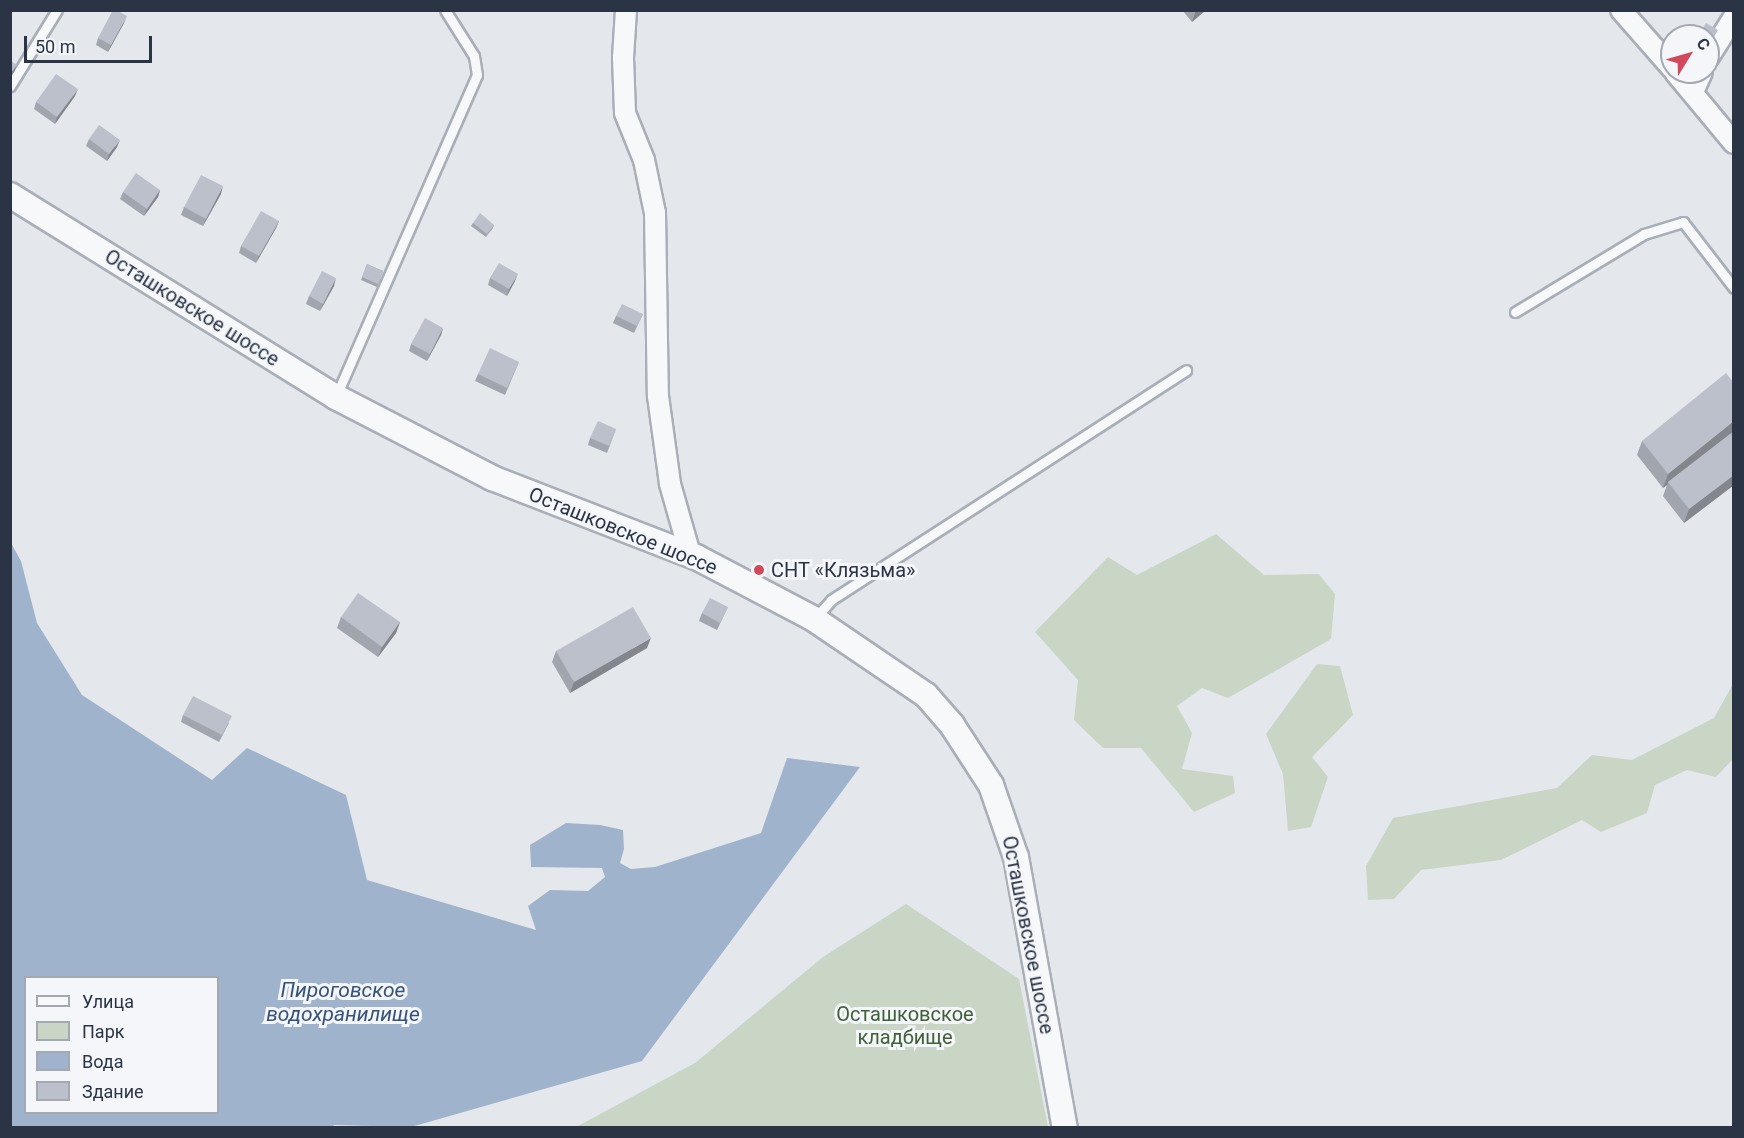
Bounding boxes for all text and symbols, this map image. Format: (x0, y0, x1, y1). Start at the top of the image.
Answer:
scale bar (27, 24, 154, 62)
north arrow (1660, 24, 1720, 84)
text: С (1692, 34, 1714, 54)
text: 50 m (35, 36, 75, 57)
street label: Осташковское шоссе (100, 244, 284, 372)
street label: Осташковское шоссе (525, 482, 721, 580)
place label: СНТ «Клязьма» (771, 558, 916, 582)
marker: СНТ «Клязьма» (752, 563, 766, 577)
street label: Осташковское шоссе (997, 834, 1059, 1036)
legend (24, 976, 219, 1114)
water label: Пироговское водохранилище (266, 977, 420, 1027)
text: Улица (82, 991, 134, 1012)
park label: Осташковское кладбище (836, 1002, 974, 1049)
text: Парк (82, 1021, 124, 1042)
text: Вода (82, 1051, 124, 1072)
text: Здание (82, 1081, 144, 1102)

